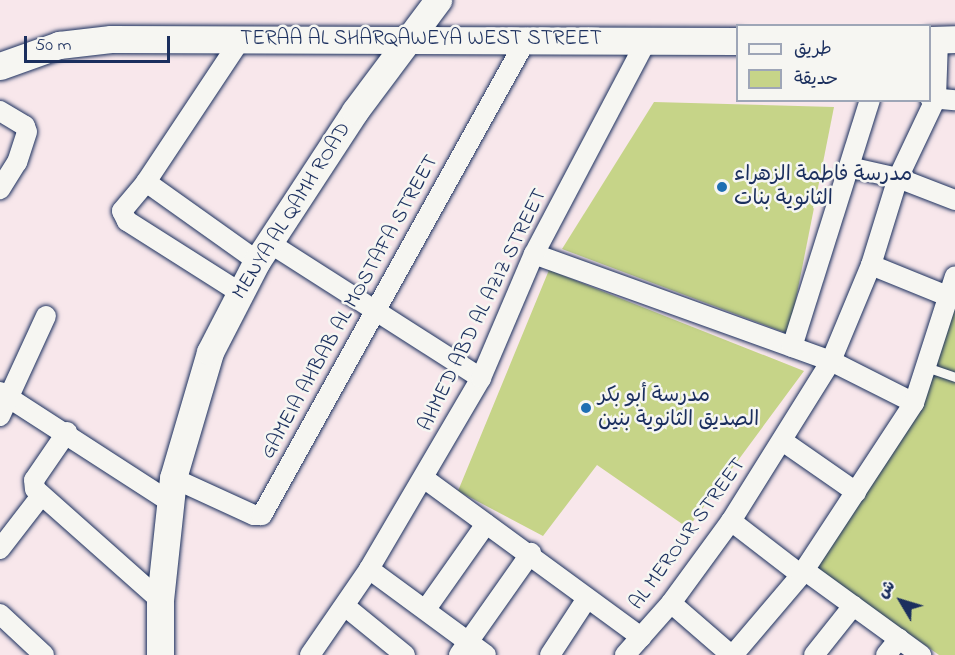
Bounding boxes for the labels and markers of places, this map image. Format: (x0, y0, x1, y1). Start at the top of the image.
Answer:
place label: مدرسة فاطمة الزهراء الثانوية بنات (734, 162, 912, 212)
marker: مدرسة فاطمة الزهراء الثانوية بنات (715, 180, 729, 194)
place label: مدرسة أبو بكر الصديق الثانوية بنين (598, 383, 759, 433)
marker: مدرسة أبو بكر الصديق الثانوية بنين (579, 401, 593, 415)

